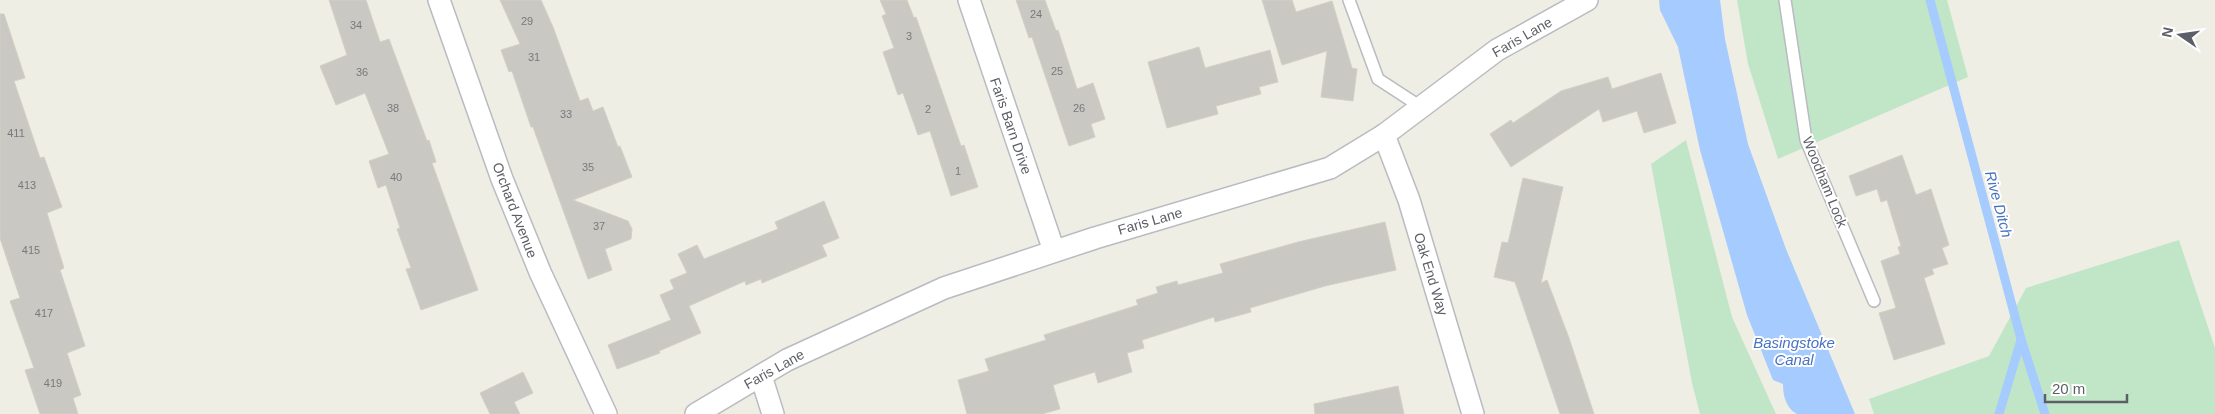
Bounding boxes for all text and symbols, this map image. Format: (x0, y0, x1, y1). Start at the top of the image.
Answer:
house number: 24 (1030, 8, 1042, 20)
north arrow (2155, 10, 2205, 60)
street label: Faris Lane (1489, 13, 1555, 60)
house number: 29 (521, 15, 533, 27)
house number: 34 (350, 19, 362, 31)
text: N (2158, 25, 2176, 39)
house number: 3 (906, 30, 912, 42)
house number: 31 (528, 51, 540, 63)
house number: 25 (1051, 65, 1063, 77)
house number: 36 (356, 66, 368, 78)
street label: Faris Barn Drive (987, 76, 1035, 177)
house number: 38 (387, 102, 399, 114)
house number: 26 (1073, 102, 1085, 114)
house number: 2 (925, 103, 931, 115)
house number: 33 (560, 108, 572, 120)
house number: 411 (7, 127, 25, 139)
street label: Woodham Lock (1799, 134, 1851, 231)
street label: Orchard Avenue (489, 160, 541, 260)
house number: 35 (582, 161, 594, 173)
house number: 1 (955, 165, 961, 177)
water label: Rive Ditch (1982, 169, 2016, 239)
house number: 40 (390, 171, 402, 183)
house number: 413 (18, 179, 36, 191)
street label: Faris Lane (1116, 204, 1184, 238)
house number: 37 (593, 220, 605, 232)
street label: Oak End Way (1411, 231, 1451, 317)
house number: 415 (22, 244, 40, 256)
house number: 417 (35, 307, 53, 319)
water label: Basingstoke Canal (1753, 334, 1835, 368)
street label: Faris Lane (741, 346, 807, 392)
scale bar (2045, 372, 2128, 404)
house number: 419 (44, 377, 62, 389)
text: 20 m (2052, 380, 2085, 397)

